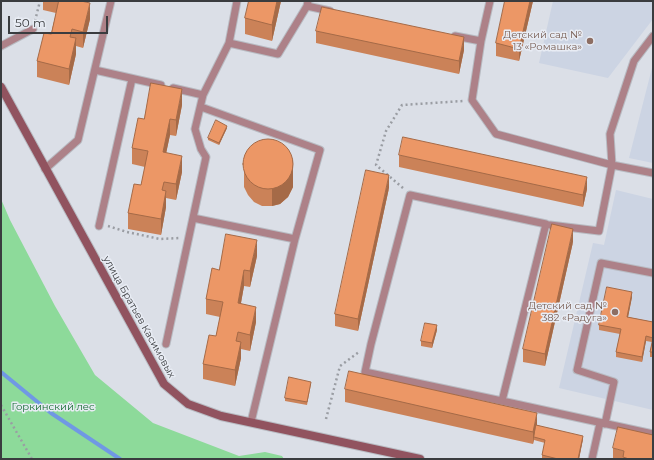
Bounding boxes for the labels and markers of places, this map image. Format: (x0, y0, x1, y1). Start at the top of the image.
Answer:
place label: Детский сад № 13 «Ромашка» (503, 29, 582, 52)
marker: Детский сад № 13 «Ромашка» (585, 36, 595, 46)
place label: Детский сад № 382 «Радуга» (528, 300, 607, 324)
marker: Детский сад № 382 «Радуга» (610, 307, 620, 317)

